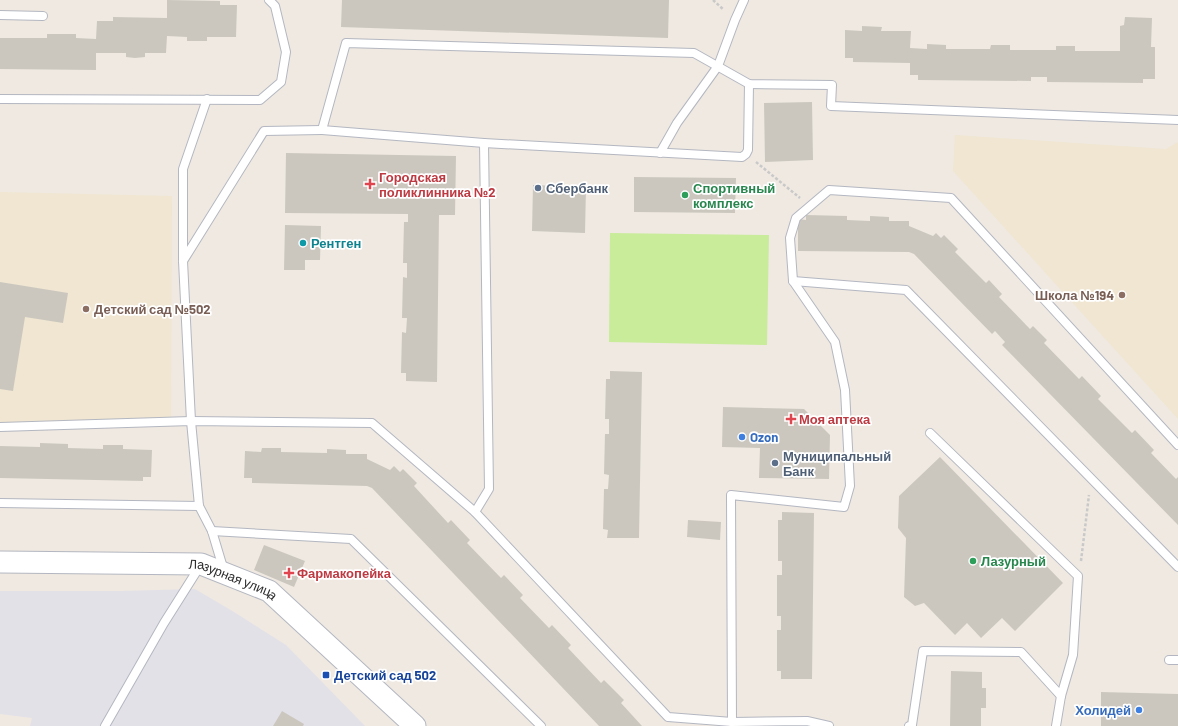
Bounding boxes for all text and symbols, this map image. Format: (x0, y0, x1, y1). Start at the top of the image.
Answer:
place label: Городская поликлинника №2 (379, 169, 495, 200)
marker: Городская поликлинника №2 (364, 178, 376, 190)
place label: Сбербанк (546, 180, 609, 196)
place label: Спортивный комплекс (693, 180, 775, 211)
marker: Сбербанк (533, 183, 543, 193)
marker: Спортивный комплекс (680, 190, 690, 200)
place label: Рентген (311, 235, 361, 251)
marker: Рентген (298, 238, 308, 248)
place label: Школа №194 (1035, 287, 1114, 303)
marker: Школа №194 (1117, 290, 1127, 300)
place label: Детский сад №502 (94, 301, 211, 317)
marker: Детский сад №502 (81, 304, 91, 314)
place label: Моя аптека (799, 411, 871, 427)
marker: Моя аптека (786, 414, 796, 424)
place label: Ozon (750, 429, 778, 445)
marker: Ozon (737, 432, 747, 442)
place label: Муниципальный Банк (783, 448, 891, 479)
marker: Муниципальный Банк (770, 458, 780, 468)
place label: Лазурный (981, 553, 1046, 569)
street label: Лазурная улица (188, 556, 282, 604)
marker: Лазурный (968, 556, 978, 566)
place label: Фармакопейка (297, 565, 392, 581)
marker: Фармакопейка (284, 568, 294, 578)
place label: Детский сад 502 (334, 667, 436, 683)
marker: Детский сад 502 (321, 670, 331, 680)
place label: Холидей (1075, 702, 1131, 718)
marker: Холидей (1134, 705, 1144, 715)

